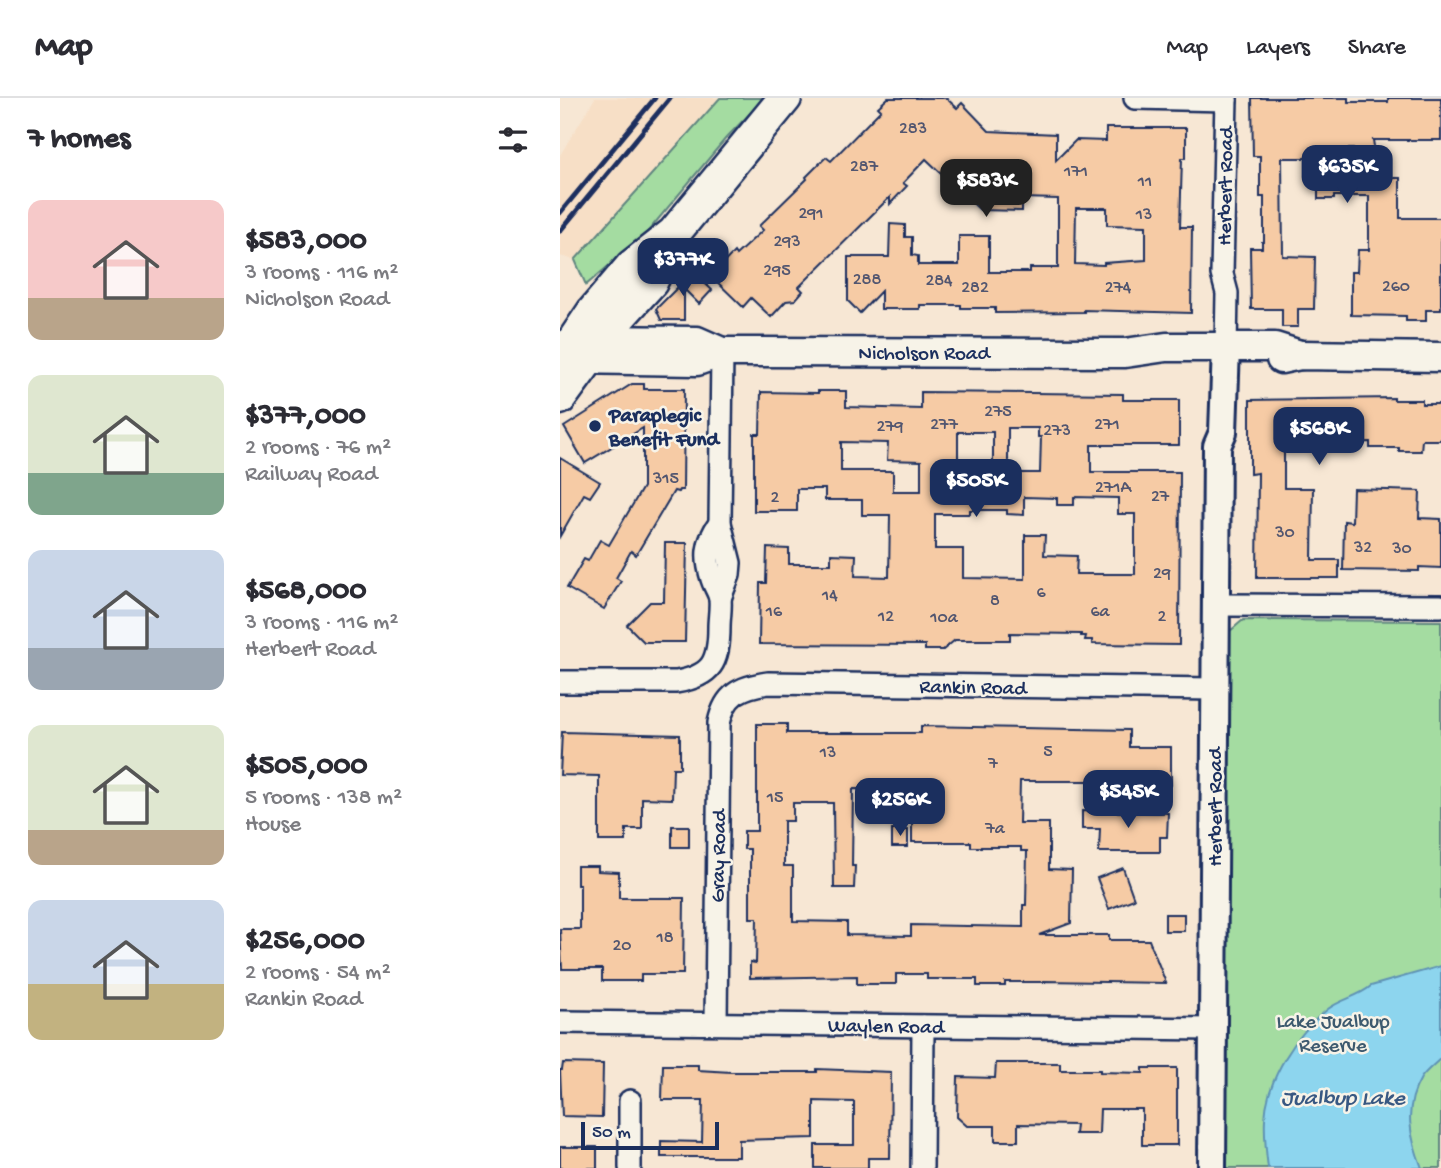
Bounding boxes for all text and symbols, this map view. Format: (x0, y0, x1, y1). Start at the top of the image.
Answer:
text: Map (35, 29, 92, 67)
text: Map (1166, 34, 1208, 63)
text: Layers (1246, 34, 1310, 63)
text: Share (1348, 34, 1406, 63)
house number: 283 (899, 119, 927, 140)
icon: filters (494, 121, 532, 159)
text: 7 homes (28, 123, 130, 158)
street label: Herbert Road (1214, 125, 1241, 246)
pin: $635K (1298, 146, 1396, 205)
text: $635K (1318, 154, 1376, 181)
house number: 287 (850, 157, 879, 178)
pin: $583K (937, 159, 1035, 219)
house number: 171 (1063, 162, 1088, 183)
text: $583K (956, 168, 1016, 195)
house number: 11 (1137, 172, 1152, 193)
house number: 291 (798, 204, 824, 225)
house number: 13 (1135, 205, 1152, 226)
text: $583,000 (245, 225, 367, 260)
icon: home (84, 228, 168, 312)
house number: 293 (773, 232, 801, 253)
pin: $377K (634, 238, 732, 298)
text: $377K (654, 247, 712, 274)
text: 3 rooms · 116 m² (245, 260, 398, 287)
house number: 295 (763, 261, 791, 282)
house number: 288 (853, 270, 881, 291)
house number: 284 (925, 271, 953, 292)
house number: 260 (1382, 277, 1410, 298)
house number: 282 (961, 278, 989, 299)
house number: 274 (1105, 278, 1132, 299)
text: Nicholson Road (245, 287, 389, 314)
street label: Nicholson Road (858, 343, 992, 368)
text: $377,000 (245, 400, 366, 435)
house number: 275 (984, 402, 1012, 423)
icon: home (84, 403, 168, 487)
place label: Paraplegic Benefit Fund (608, 405, 722, 454)
pin: $568K (1270, 408, 1368, 467)
house number: 277 (930, 415, 958, 436)
house number: 271 (1094, 415, 1120, 436)
text: $568K (1289, 416, 1349, 443)
house number: 279 (876, 417, 904, 438)
marker: Paraplegic Benefit Fund (587, 418, 603, 434)
house number: 273 (1043, 421, 1071, 442)
text: 2 rooms · 76 m² (245, 435, 391, 462)
pin: $505K (927, 460, 1025, 519)
text: Railway Road (245, 462, 377, 489)
text: $505K (946, 468, 1006, 495)
house number: 315 (652, 469, 679, 490)
house number: 271A (1095, 478, 1132, 499)
house number: 27 (1151, 487, 1170, 508)
house number: 2 (771, 488, 780, 509)
house number: 30 (1274, 523, 1295, 544)
house number: 32 (1353, 538, 1372, 559)
house number: 30 (1391, 539, 1412, 560)
house number: 29 (1153, 564, 1171, 585)
text: $568,000 (245, 575, 366, 610)
icon: home (84, 578, 168, 662)
house number: 6 (1036, 583, 1046, 604)
house number: 14 (821, 586, 838, 607)
house number: 8 (990, 591, 1000, 612)
house number: 16 (765, 602, 783, 623)
house number: 6a (1090, 602, 1111, 623)
house number: 12 (877, 607, 894, 628)
house number: 2 (1158, 607, 1167, 628)
house number: 10a (929, 608, 959, 629)
text: 3 rooms · 116 m² (245, 610, 398, 637)
text: Herbert Road (245, 637, 375, 664)
street label: Rankin Road (919, 676, 1029, 703)
house number: 5 (1043, 742, 1053, 763)
house number: 13 (819, 743, 836, 764)
street label: Herbert Road (1205, 746, 1230, 867)
text: $505,000 (245, 750, 368, 785)
icon: home (84, 753, 168, 837)
house number: 7 (987, 754, 998, 775)
pin: $545K (1079, 770, 1177, 830)
pin: $256K (851, 778, 949, 838)
text: $545K (1099, 779, 1157, 806)
text: 5 rooms · 138 m² (245, 785, 402, 812)
text: $256K (871, 787, 929, 814)
house number: 15 (766, 788, 783, 809)
street label: Gray Road (707, 807, 734, 903)
text: House (245, 812, 301, 839)
house number: 7a (984, 819, 1006, 840)
text: $256,000 (245, 925, 365, 960)
icon: home (84, 928, 168, 1012)
house number: 18 (655, 928, 674, 949)
house number: 20 (612, 936, 632, 957)
text: 2 rooms · 54 m² (245, 960, 391, 987)
text: Rankin Road (245, 987, 363, 1014)
park label: Lake Jualbup Reserve (1276, 1011, 1390, 1060)
street label: Waylen Road (828, 1015, 946, 1042)
water label: Jualbup Lake (1281, 1086, 1406, 1113)
scale bar (581, 1119, 719, 1151)
text: 50 m (592, 1122, 631, 1145)

